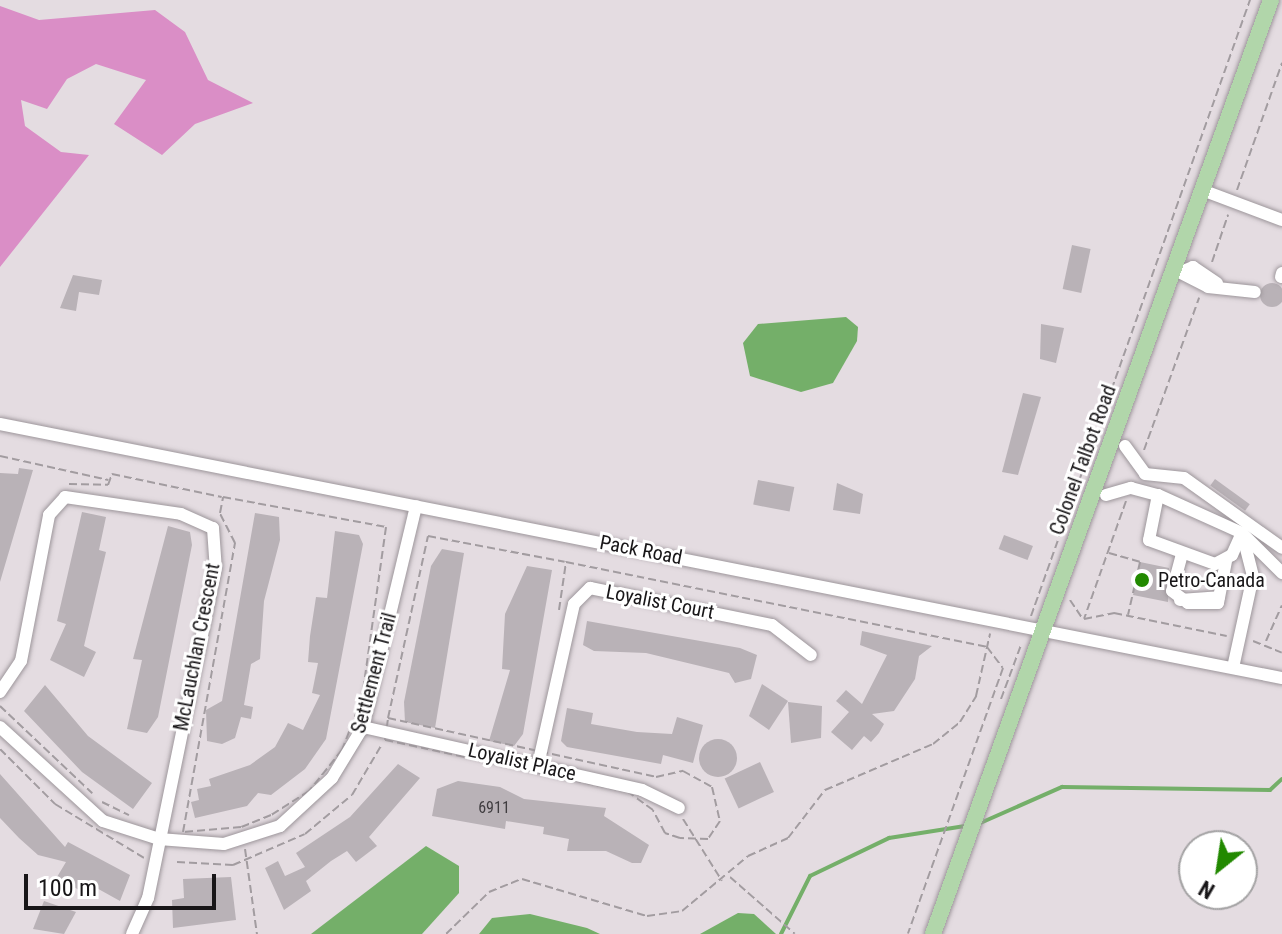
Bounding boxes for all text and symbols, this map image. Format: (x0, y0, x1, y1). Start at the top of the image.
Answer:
street label: Colonel Talbot Road (1045, 382, 1121, 538)
street label: Pack Road (598, 530, 684, 570)
street label: McLauchlan Crescent (169, 561, 225, 733)
place label: Petro-Canada (1158, 568, 1265, 592)
marker: Petro-Canada (1133, 571, 1151, 589)
street label: Loyalist Court (604, 580, 716, 624)
street label: Settlement Trail (346, 610, 402, 736)
street label: Loyalist Place (466, 738, 578, 786)
house number: 6911 (478, 798, 510, 818)
north arrow (1178, 830, 1258, 910)
scale bar (28, 858, 220, 908)
text: 100 m (38, 874, 97, 902)
text: N (1195, 875, 1219, 904)

